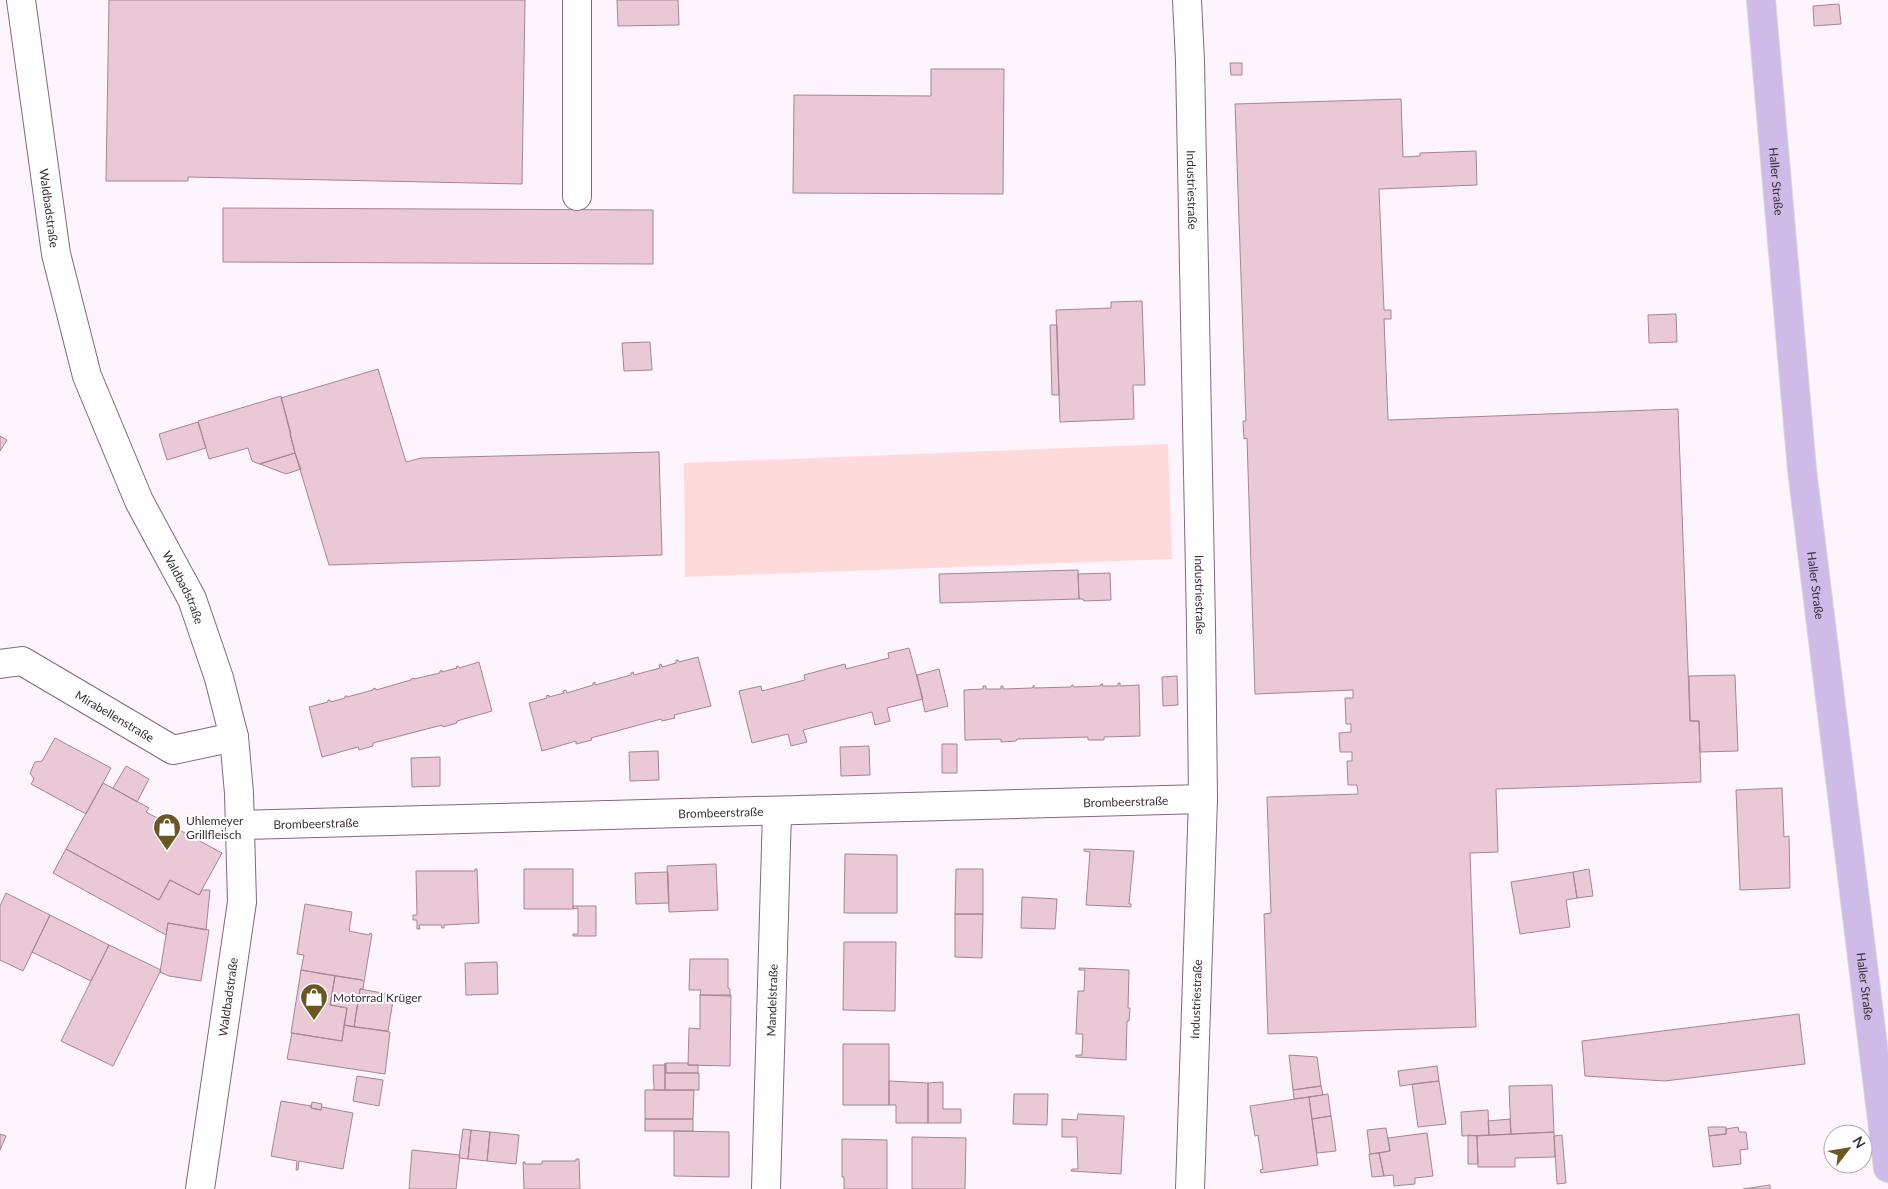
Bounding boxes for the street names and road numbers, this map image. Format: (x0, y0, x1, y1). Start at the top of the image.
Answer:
street label: Haller Straße (1766, 147, 1787, 216)
street label: Industriestraße (1184, 150, 1201, 230)
street label: Waldbadstraße (37, 167, 63, 249)
street label: Waldbadstraße (160, 548, 207, 626)
street label: Haller Straße (1805, 551, 1828, 620)
street label: Industriestraße (1192, 555, 1209, 635)
street label: Mirabellenstraße (73, 687, 157, 745)
street label: Brombeerstraße (1083, 792, 1169, 810)
street label: Brombeerstraße (678, 803, 764, 821)
street label: Brombeerstraße (273, 814, 359, 832)
street label: Haller Straße (1854, 951, 1877, 1021)
street label: Waldbadstraße (215, 956, 241, 1038)
street label: Industriestraße (1187, 959, 1205, 1039)
street label: Mandelstraße (763, 964, 780, 1037)

